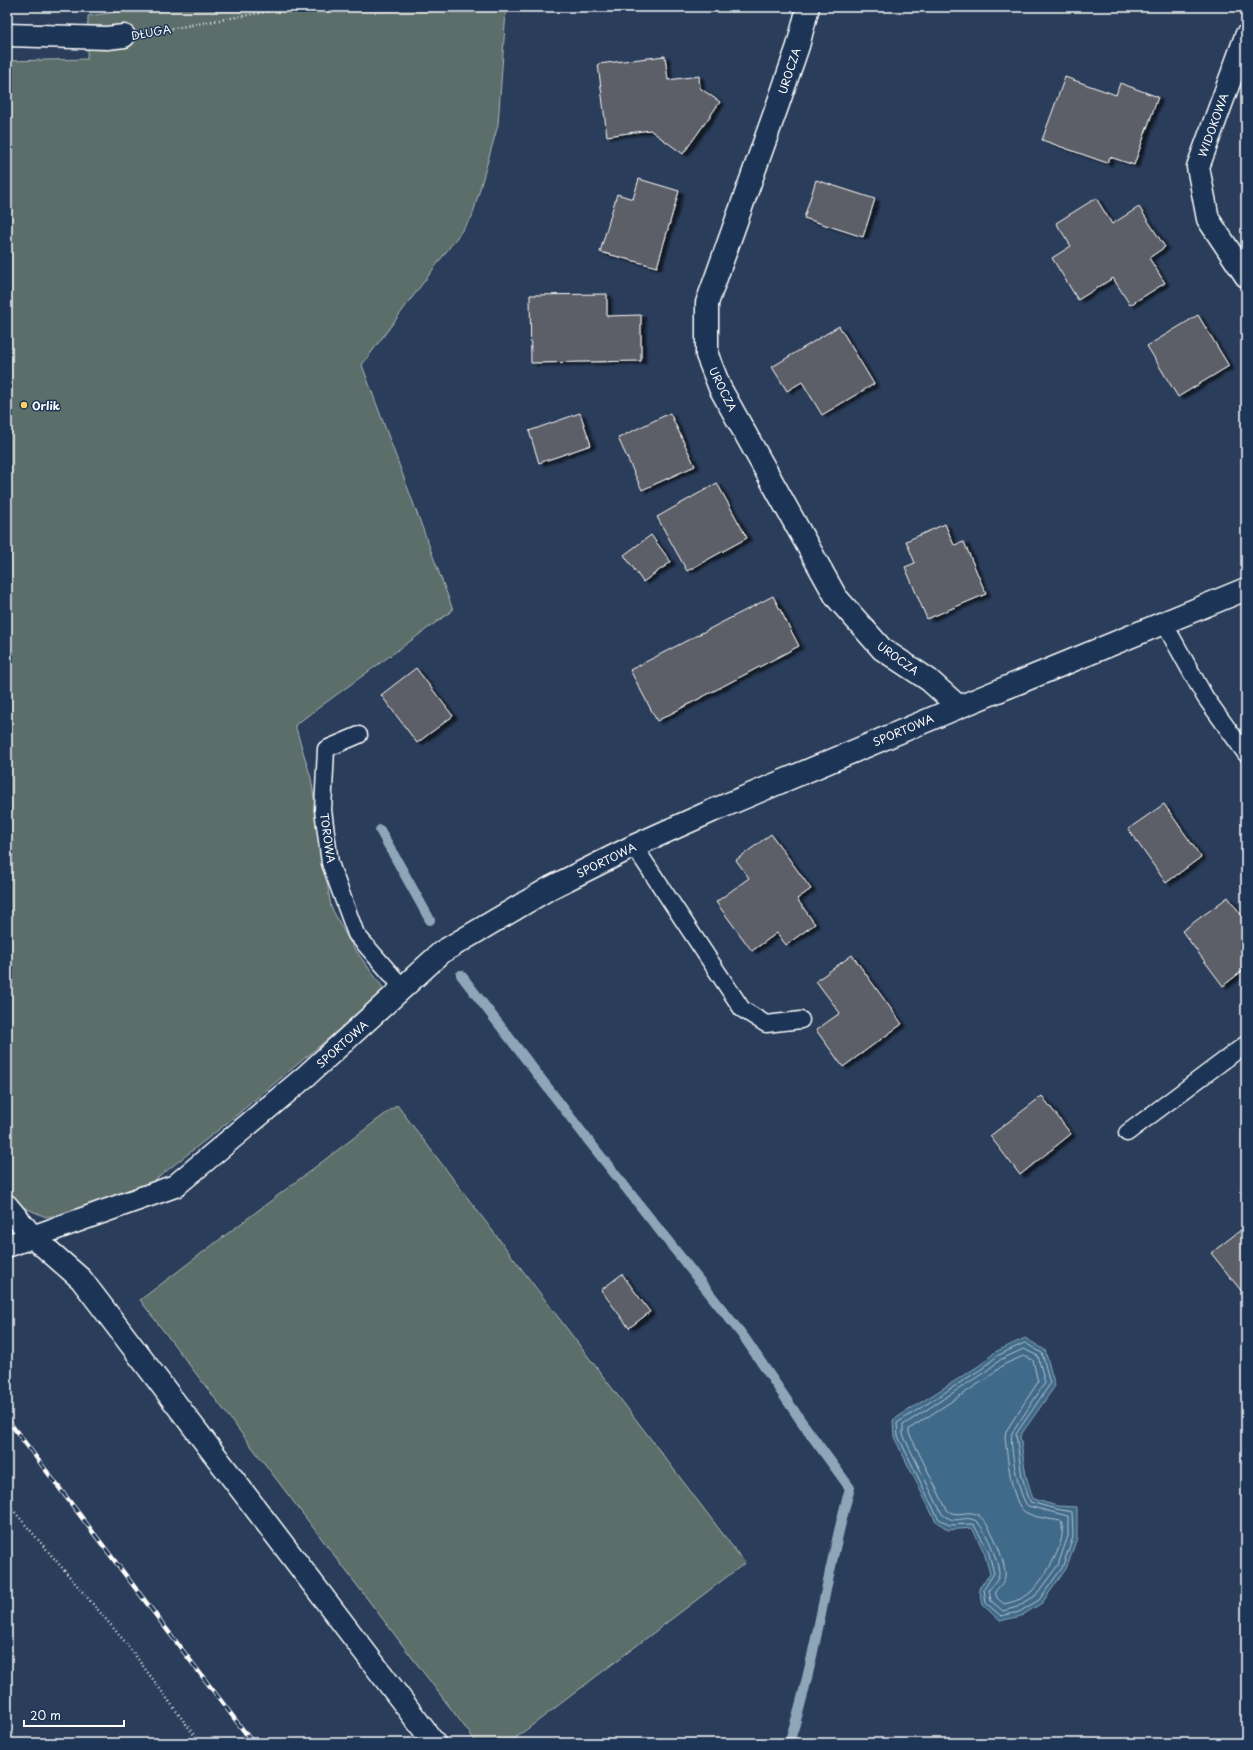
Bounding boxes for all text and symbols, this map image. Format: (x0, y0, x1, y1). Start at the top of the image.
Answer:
street label: DŁUGA (130, 20, 173, 44)
street label: UROCZA (774, 46, 804, 96)
street label: WIDOKOWA (1194, 90, 1233, 159)
street label: UROCZA (705, 364, 741, 414)
place label: Orlik (32, 397, 61, 414)
marker: Orlik (19, 400, 29, 410)
street label: UROCZA (874, 637, 922, 679)
street label: SPORTOWA (870, 709, 937, 750)
street label: TOROWA (316, 812, 340, 865)
street label: SPORTOWA (573, 838, 639, 882)
street label: SPORTOWA (312, 1016, 372, 1072)
scale bar (24, 1702, 124, 1728)
text: 20 m (30, 1706, 61, 1724)

